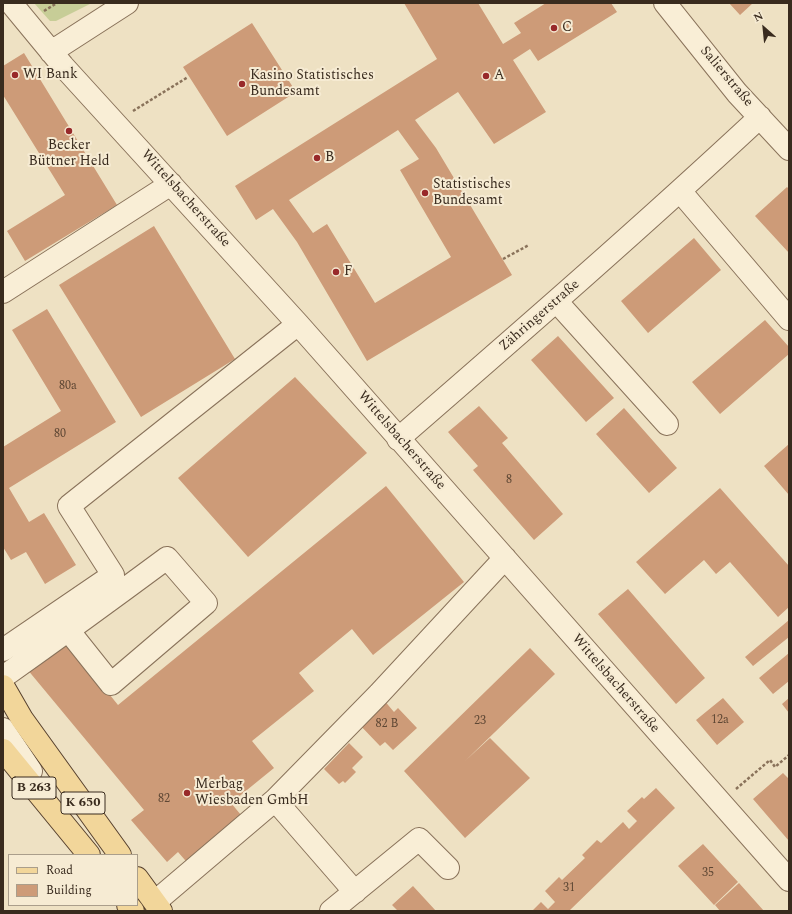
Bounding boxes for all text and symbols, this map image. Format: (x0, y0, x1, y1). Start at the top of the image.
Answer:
text: N (750, 7, 766, 26)
north arrow (744, 8, 784, 48)
place label: C (562, 20, 572, 36)
marker: C (549, 23, 559, 33)
street label: Salierstraße (696, 43, 756, 111)
place label: WI Bank (23, 67, 78, 83)
place label: Kasino Statistisches Bundesamt (250, 68, 374, 100)
place label: A (494, 68, 504, 84)
marker: WI Bank (10, 70, 20, 80)
marker: A (481, 71, 491, 81)
marker: Kasino Statistisches Bundesamt (237, 79, 247, 89)
marker: Becker Büttner Held (64, 126, 74, 136)
place label: Becker Büttner Held (28, 138, 110, 170)
street label: Wittelsbacherstraße (137, 147, 233, 251)
place label: B (325, 150, 334, 166)
marker: B (312, 153, 322, 163)
place label: Statistisches Bundesamt (433, 177, 511, 210)
marker: Statistisches Bundesamt (420, 188, 430, 198)
place label: F (344, 264, 353, 280)
marker: F (331, 267, 341, 277)
street label: Zähringerstraße (497, 277, 583, 355)
house number: 80a (59, 380, 77, 394)
street label: Wittelsbacherstraße (354, 388, 448, 494)
house number: 80 (54, 428, 66, 442)
house number: 8 (506, 474, 512, 488)
street label: Wittelsbacherstraße (568, 631, 662, 737)
house number: 12a (711, 714, 729, 728)
house number: 23 (474, 715, 486, 729)
house number: 82 B (376, 718, 398, 732)
road number: B 263 (12, 777, 56, 799)
place label: Merbag Wiesbaden GmbH (195, 777, 308, 810)
marker: Merbag Wiesbaden GmbH (182, 788, 192, 798)
road number: K 650 (61, 792, 105, 814)
house number: 82 (158, 793, 170, 807)
legend (8, 854, 138, 906)
text: Road (46, 861, 73, 880)
house number: 35 (702, 867, 714, 881)
text: Building (46, 881, 92, 900)
house number: 31 (563, 882, 575, 896)

